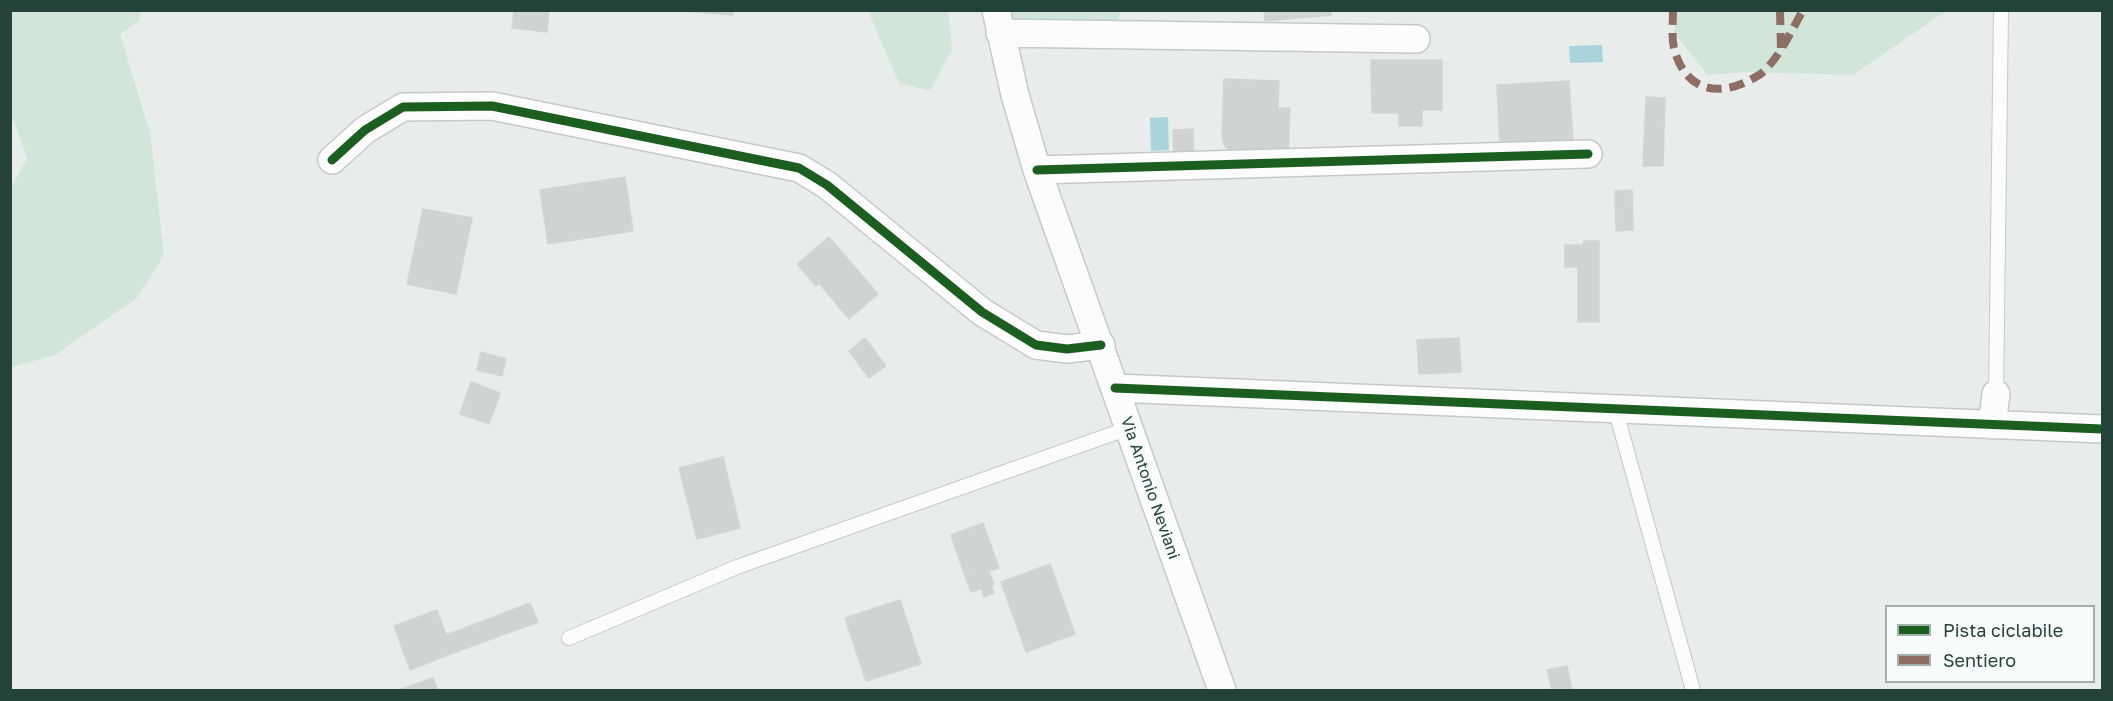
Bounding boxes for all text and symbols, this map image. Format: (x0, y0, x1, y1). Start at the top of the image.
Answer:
street label: Via Antonio Neviani (1117, 414, 1183, 562)
legend (1885, 605, 2095, 683)
text: Pista ciclabile (1943, 619, 2063, 641)
text: Sentiero (1943, 649, 2016, 671)

